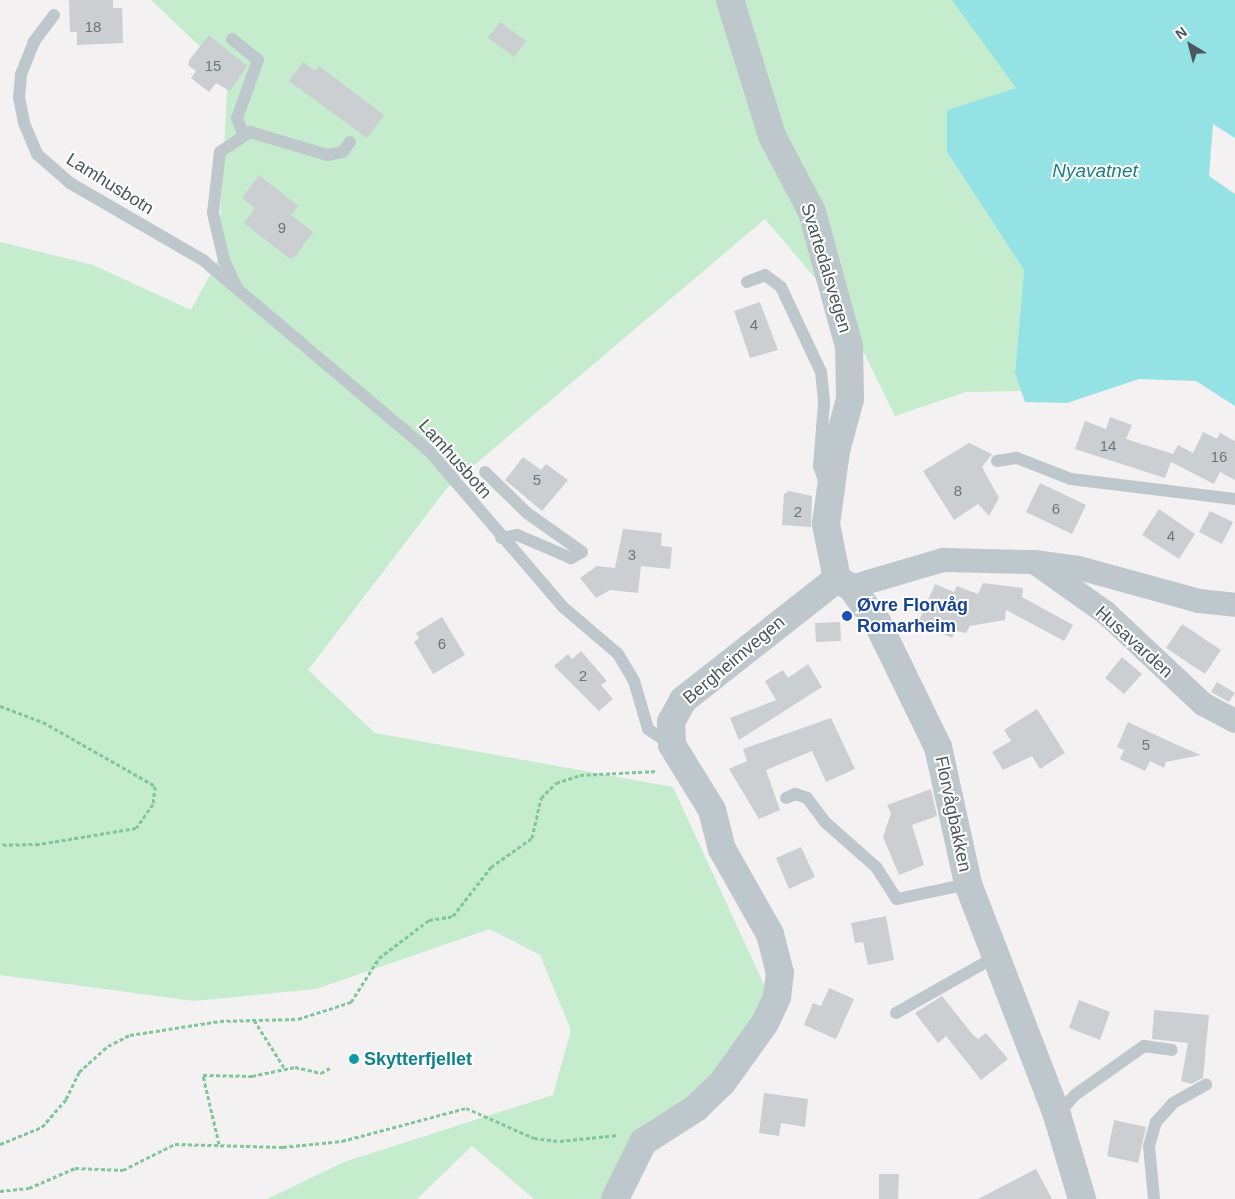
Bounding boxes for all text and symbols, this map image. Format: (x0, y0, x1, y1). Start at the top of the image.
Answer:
house number: 18 (85, 18, 101, 36)
north arrow (1165, 20, 1215, 70)
text: N (1172, 24, 1190, 42)
house number: 15 (205, 57, 221, 75)
street label: Lamhusbotn (62, 149, 158, 219)
water label: Nyavatnet (1052, 160, 1138, 182)
street label: Svartedalsvegen (796, 201, 856, 335)
house number: 9 (278, 219, 286, 237)
house number: 4 (750, 316, 758, 334)
street label: Lamhusbotn (414, 415, 496, 503)
house number: 14 (1100, 437, 1116, 455)
house number: 16 (1211, 448, 1227, 466)
house number: 5 (533, 471, 541, 489)
house number: 8 (954, 482, 962, 500)
house number: 6 (1052, 500, 1060, 518)
house number: 2 (794, 503, 802, 521)
house number: 4 (1167, 527, 1175, 545)
house number: 3 (628, 546, 636, 564)
place label: Øvre Florvåg Romarheim (857, 595, 968, 638)
street label: Husavarden (1091, 602, 1177, 682)
marker: Øvre Florvåg Romarheim (841, 610, 853, 622)
street label: Bergheimvegen (679, 611, 789, 709)
house number: 6 (438, 635, 446, 653)
house number: 2 (579, 667, 587, 685)
house number: 5 (1142, 736, 1150, 754)
street label: Florvågbakken (930, 754, 976, 874)
place label: Skytterfjellet (364, 1048, 472, 1070)
marker: Skytterfjellet (348, 1053, 360, 1065)

